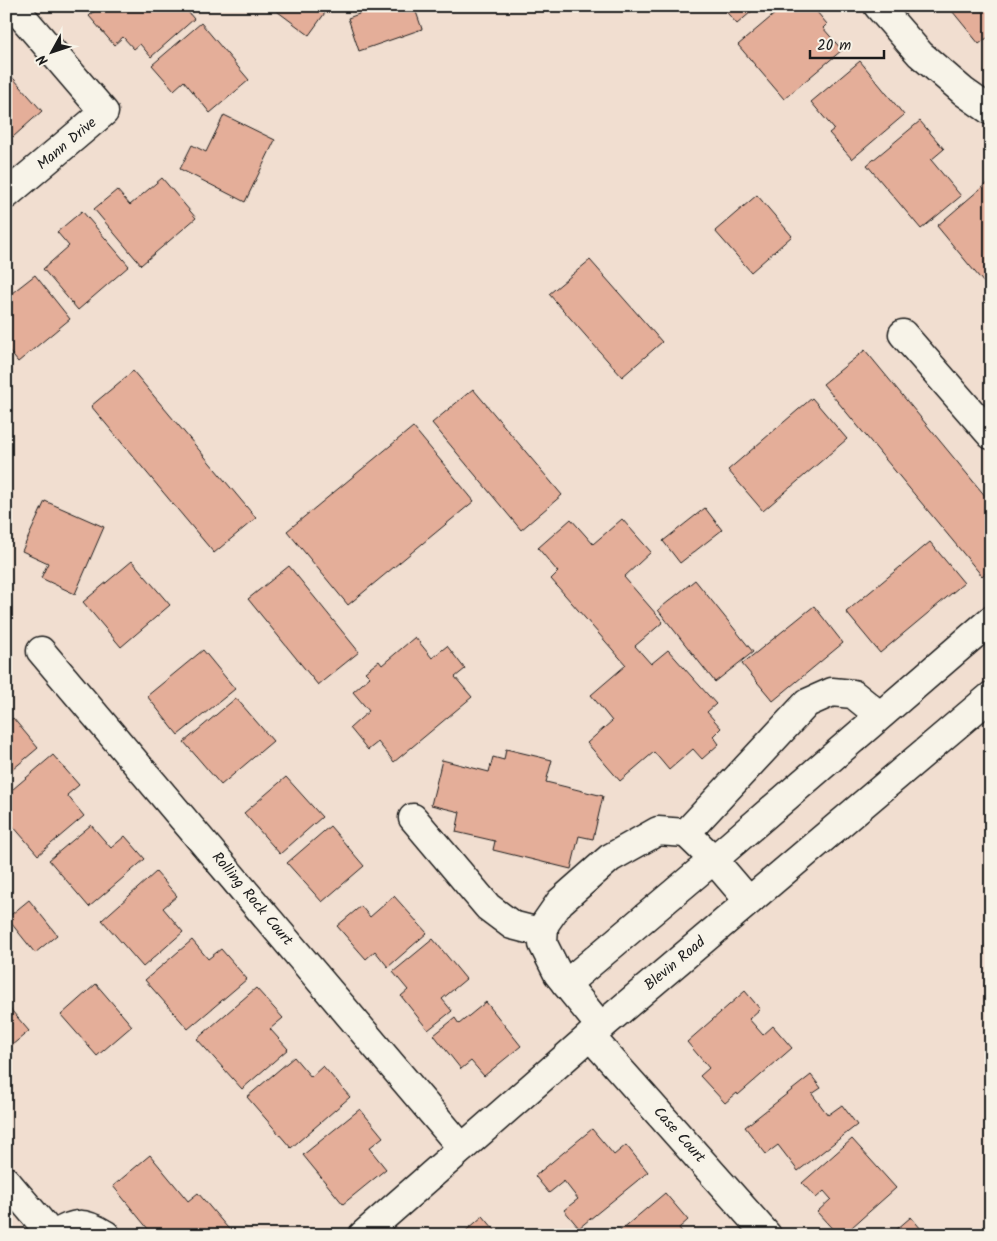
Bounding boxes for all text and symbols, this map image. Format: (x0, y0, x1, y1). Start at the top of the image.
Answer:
north arrow (28, 28, 78, 78)
scale bar (810, 28, 883, 60)
text: 20 m (817, 34, 851, 58)
text: N (31, 49, 54, 70)
street label: Mann Drive (32, 111, 103, 176)
street label: Rolling Rock Court (205, 847, 299, 952)
street label: Blevin Road (639, 931, 711, 997)
street label: Case Court (647, 1101, 711, 1169)

